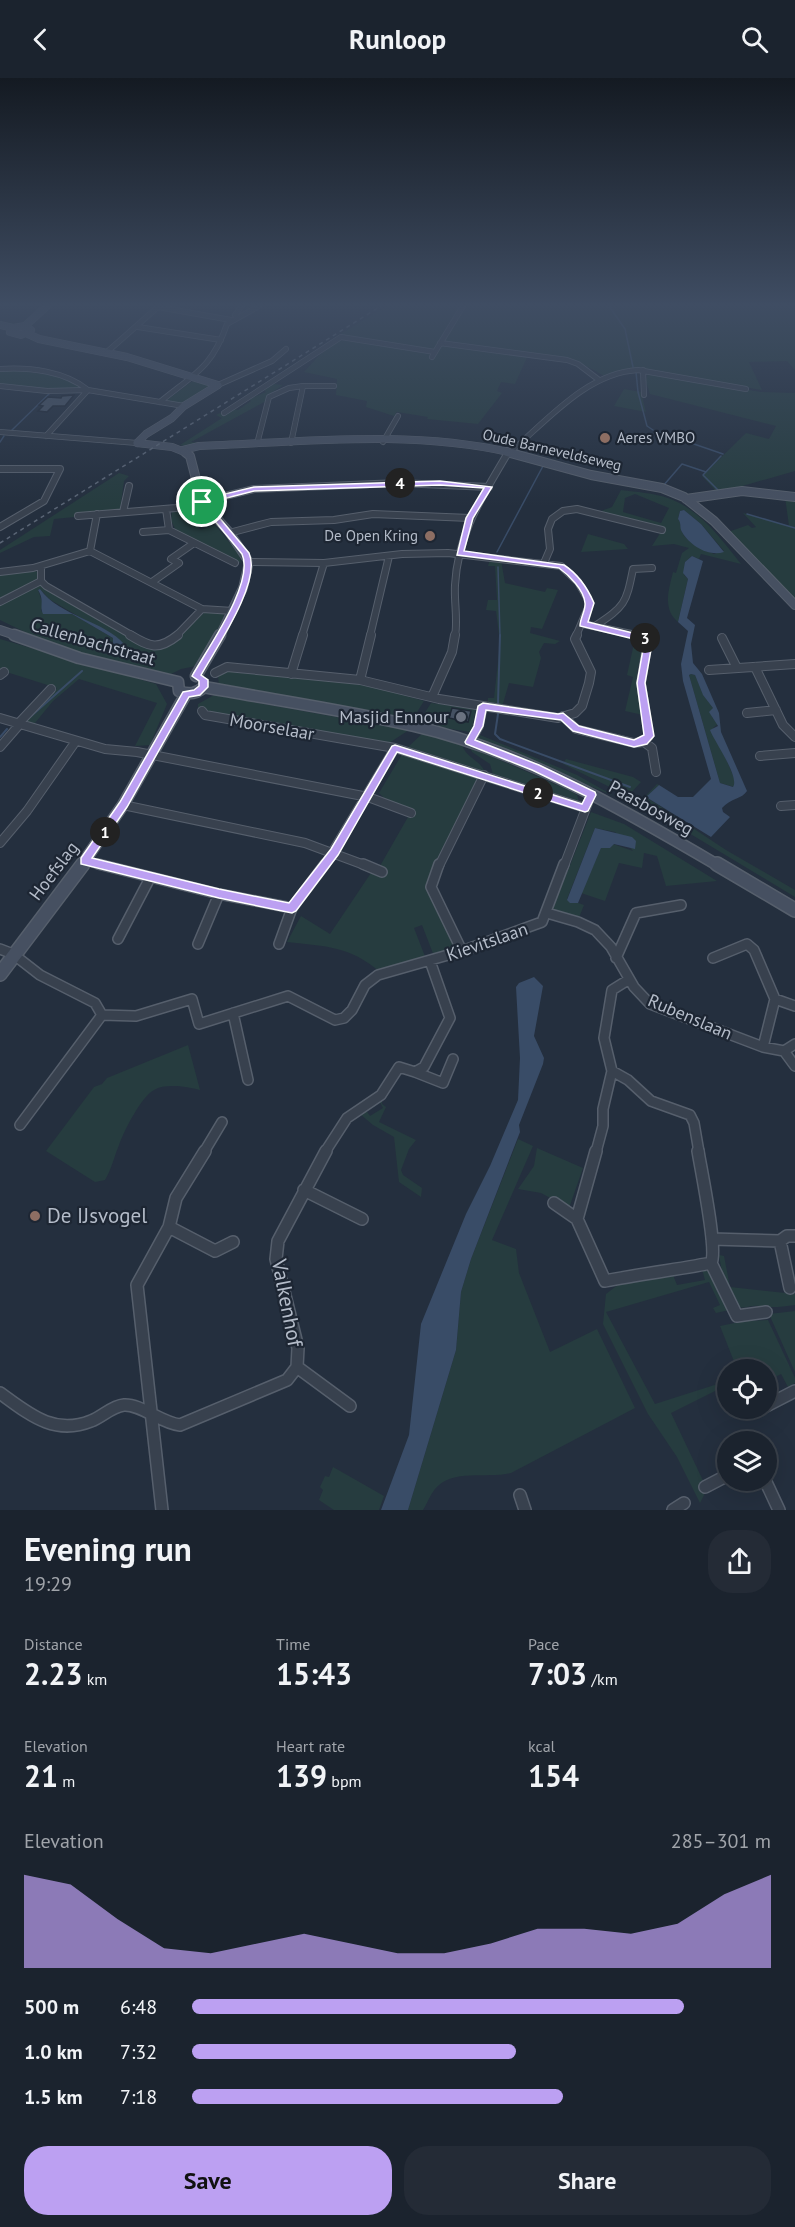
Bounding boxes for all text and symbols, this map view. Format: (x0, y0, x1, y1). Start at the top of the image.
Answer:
text: Runloop (349, 22, 446, 56)
icon: back (24, 23, 57, 56)
icon: search (738, 23, 771, 56)
street label: Oude Barneveldseweg (481, 424, 623, 475)
place label: Aeres VMBO (617, 428, 695, 447)
marker: Aeres VMBO (598, 431, 612, 445)
pin: 4 (385, 468, 415, 498)
text: 4 (395, 473, 405, 493)
pin (176, 476, 227, 527)
icon: arrive (185, 485, 218, 518)
place label: De Open Kring (324, 526, 418, 545)
marker: De Open Kring (423, 529, 437, 543)
street label: Callenbachstraat (28, 613, 158, 670)
pin: 3 (630, 623, 660, 653)
text: 3 (640, 628, 650, 648)
place label: Masjid Ennour (339, 705, 449, 728)
street label: Moorselaar (228, 708, 316, 745)
marker: Masjid Ennour (454, 710, 468, 724)
street label: Paasbosweg (605, 775, 698, 840)
pin: 2 (523, 778, 553, 808)
text: 2 (533, 783, 543, 803)
pin: 1 (90, 817, 120, 847)
text: 1 (100, 822, 110, 842)
street label: Hoefslag (24, 837, 83, 905)
street label: Kievitslaan (443, 917, 531, 966)
street label: Rubenslaan (645, 988, 736, 1045)
place label: De IJsvogel (47, 1202, 147, 1229)
marker: De IJsvogel (28, 1209, 42, 1223)
street label: Valkenhof (266, 1256, 309, 1350)
map controls (717, 1359, 777, 1491)
button: locate (717, 1359, 777, 1419)
button: layers (717, 1431, 777, 1491)
text: Evening run (24, 1527, 192, 1570)
button: share (708, 1530, 771, 1593)
text: 19:29 (24, 1571, 72, 1597)
text: Distance (24, 1634, 83, 1654)
text: Time (276, 1634, 310, 1654)
text: Pace (528, 1634, 559, 1654)
text: 2.23 (24, 1654, 82, 1693)
text: 15:43 (276, 1654, 352, 1693)
text: 7:03 (528, 1654, 587, 1693)
text: km (82, 1669, 107, 1689)
text: /km (587, 1669, 618, 1689)
text: Elevation (24, 1736, 88, 1756)
text: Heart rate (276, 1736, 345, 1756)
text: kcal (528, 1736, 555, 1756)
text: 21 (24, 1756, 58, 1795)
text: 139 (276, 1756, 327, 1795)
text: 154 (528, 1756, 579, 1795)
text: m (58, 1771, 75, 1791)
text: bpm (327, 1771, 362, 1791)
text: Elevation (24, 1828, 104, 1854)
text: 285–301 m (671, 1828, 771, 1854)
text: 500 m (24, 1994, 79, 2020)
text: 6:48 (120, 1994, 157, 2020)
text: 1.0 km (24, 2039, 83, 2065)
text: 7:32 (120, 2039, 157, 2065)
text: 1.5 km (24, 2084, 83, 2110)
text: 7:18 (120, 2084, 157, 2110)
button: Save (24, 2146, 392, 2215)
button: Share (404, 2146, 771, 2215)

